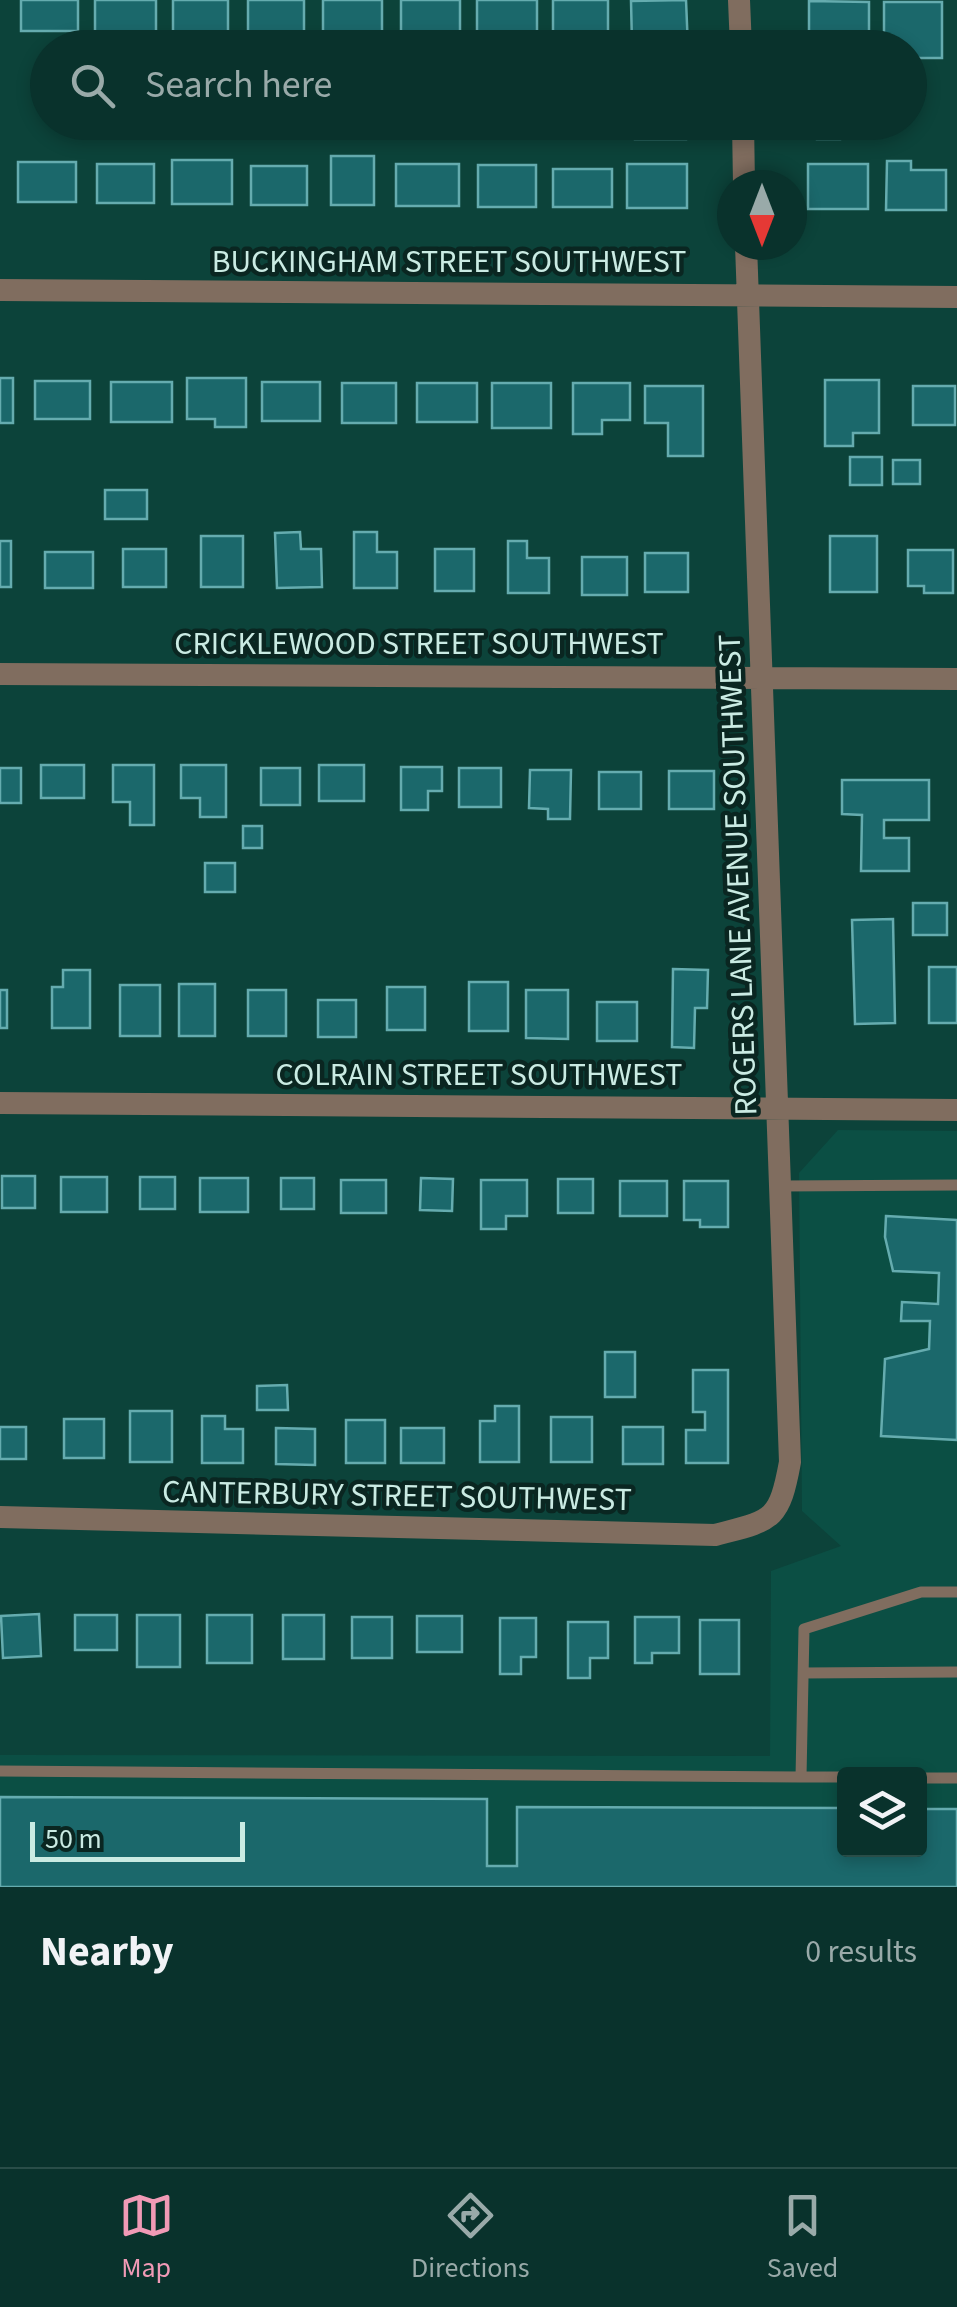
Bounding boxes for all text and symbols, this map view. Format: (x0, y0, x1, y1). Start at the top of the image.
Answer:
search box (30, 30, 927, 140)
icon: search (65, 58, 120, 113)
text: Search here (145, 58, 332, 112)
north arrow (717, 170, 807, 260)
street label: BUCKINGHAM STREET SOUTHWEST (212, 239, 686, 285)
street label: CRICKLEWOOD STREET SOUTHWEST (174, 621, 664, 667)
street label: ROGERS LANE AVENUE SOUTHWEST (707, 633, 769, 1117)
street label: COLRAIN STREET SOUTHWEST (276, 1052, 682, 1098)
street label: CANTERBURY STREET SOUTHWEST (162, 1469, 632, 1523)
map controls (837, 1767, 927, 1857)
button: layers (837, 1767, 927, 1857)
scale bar (30, 1817, 245, 1862)
text: 50 m (45, 1819, 102, 1859)
text: Nearby (40, 1922, 174, 1982)
text: 0 results (805, 1929, 917, 1975)
tab: Map (119, 2188, 174, 2288)
tab: Directions (411, 2188, 530, 2288)
tab: Saved (767, 2188, 838, 2288)

